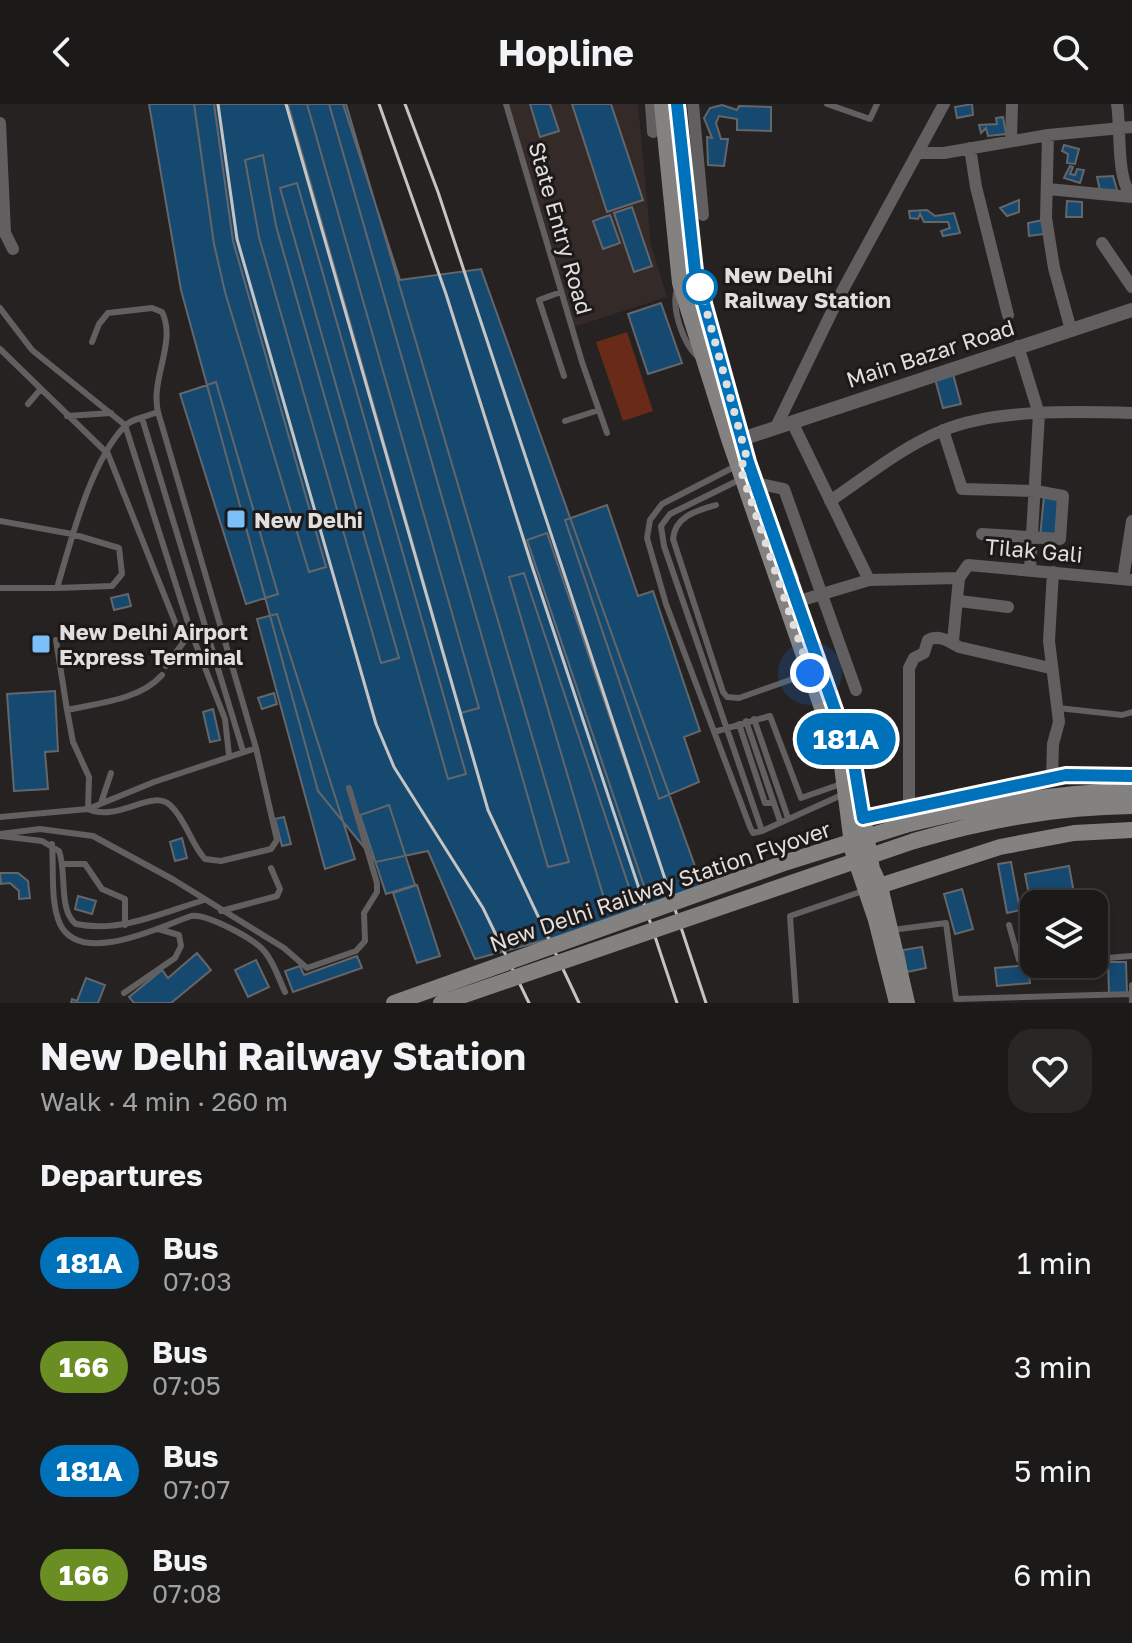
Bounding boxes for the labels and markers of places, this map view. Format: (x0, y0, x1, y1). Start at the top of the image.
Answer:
place label: New Delhi Railway Station (724, 261, 891, 313)
marker: New Delhi Railway Station (683, 270, 717, 304)
place label: New Delhi (254, 506, 363, 533)
marker: New Delhi (225, 508, 247, 530)
place label: New Delhi Airport Express Terminal (59, 618, 248, 670)
marker: New Delhi Airport Express Terminal (30, 633, 52, 655)

